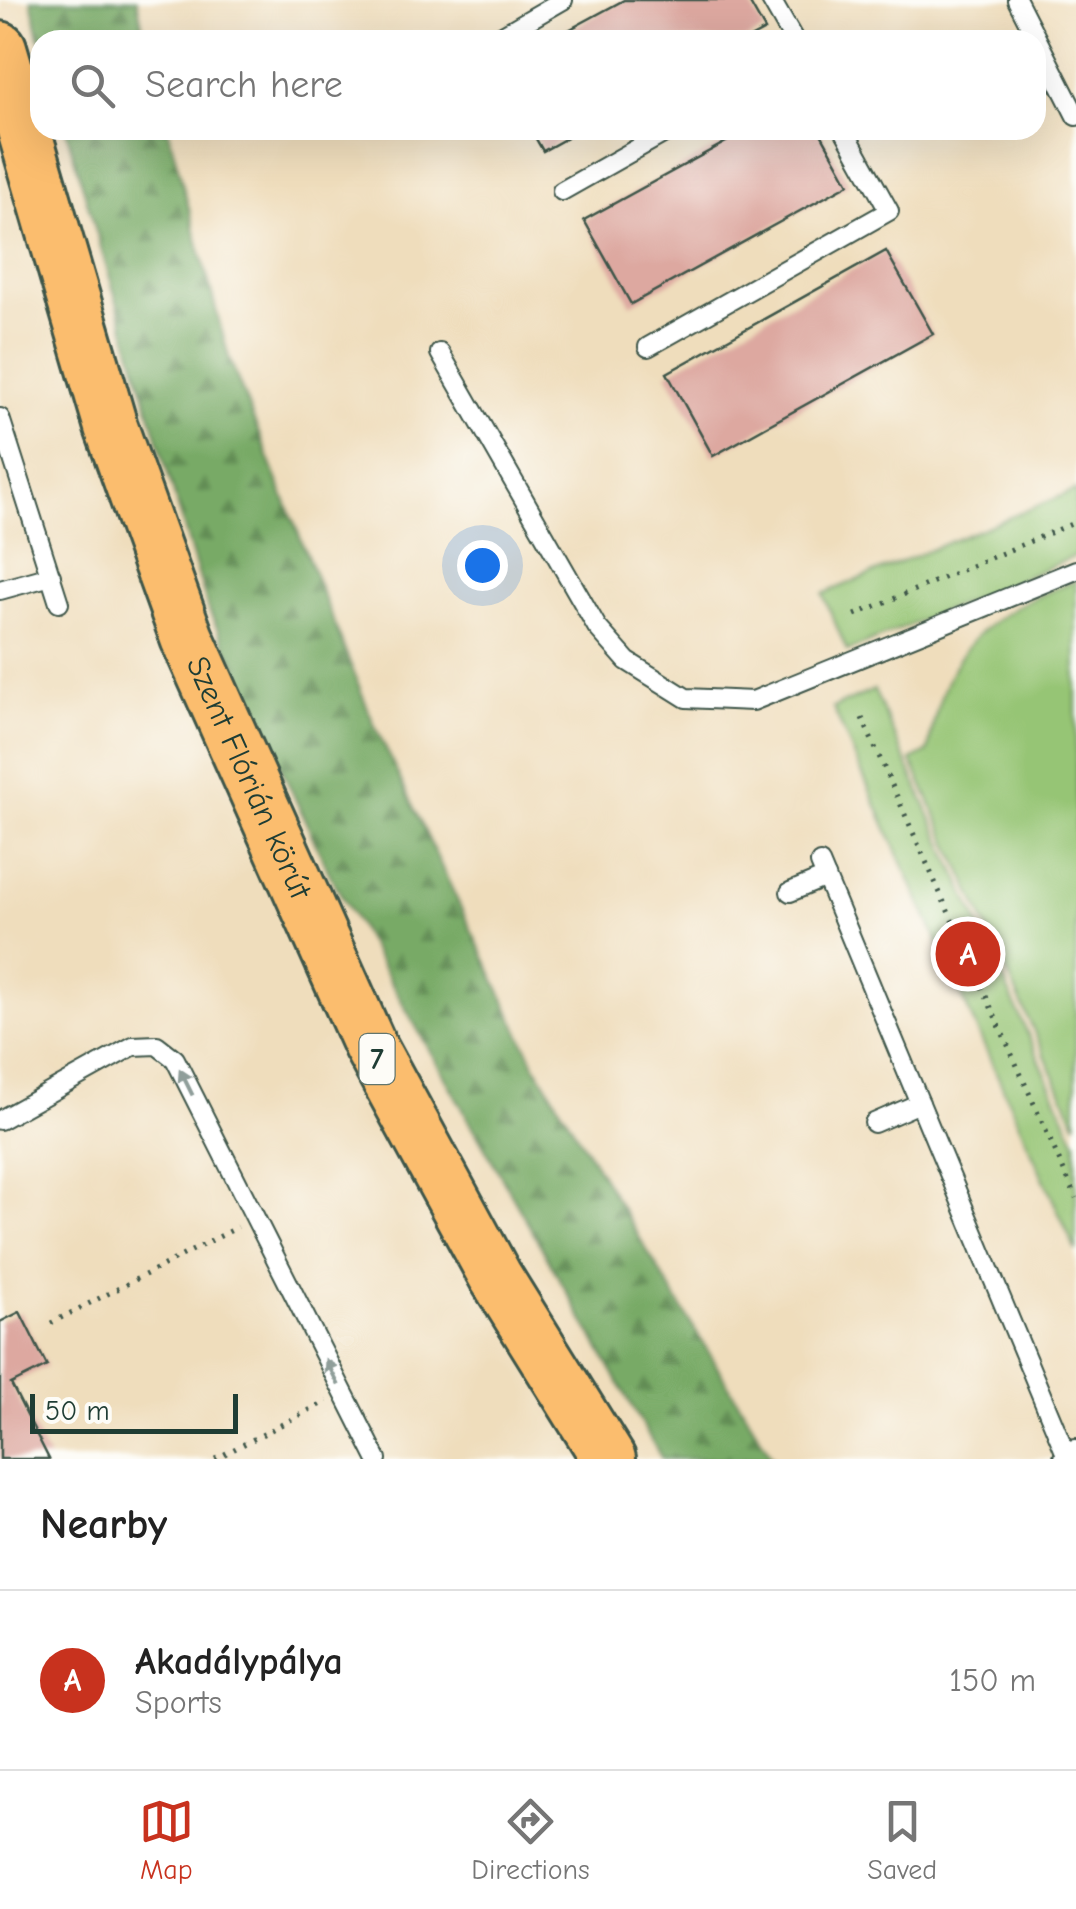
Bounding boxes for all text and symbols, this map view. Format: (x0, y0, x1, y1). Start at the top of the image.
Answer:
search box (30, 30, 1046, 140)
icon: search (65, 58, 120, 113)
text: Search here (145, 63, 343, 107)
your location (457, 540, 508, 591)
street label: Szent Flórián körút (179, 651, 320, 905)
pin: A (936, 916, 1000, 992)
road number: 7 (360, 1034, 394, 1084)
one-way arrow (178, 1067, 195, 1096)
one-way arrow (324, 1358, 341, 1387)
scale bar (30, 1389, 238, 1434)
text: 50 m (45, 1395, 110, 1427)
text: Nearby (40, 1500, 167, 1549)
text: Akadálypálya (135, 1640, 343, 1684)
text: A (64, 1662, 81, 1699)
text: 150 m (949, 1662, 1036, 1699)
text: Sports (135, 1684, 222, 1721)
tab: Map (139, 1794, 194, 1886)
tab: Directions (471, 1794, 590, 1886)
tab: Saved (867, 1794, 937, 1886)

